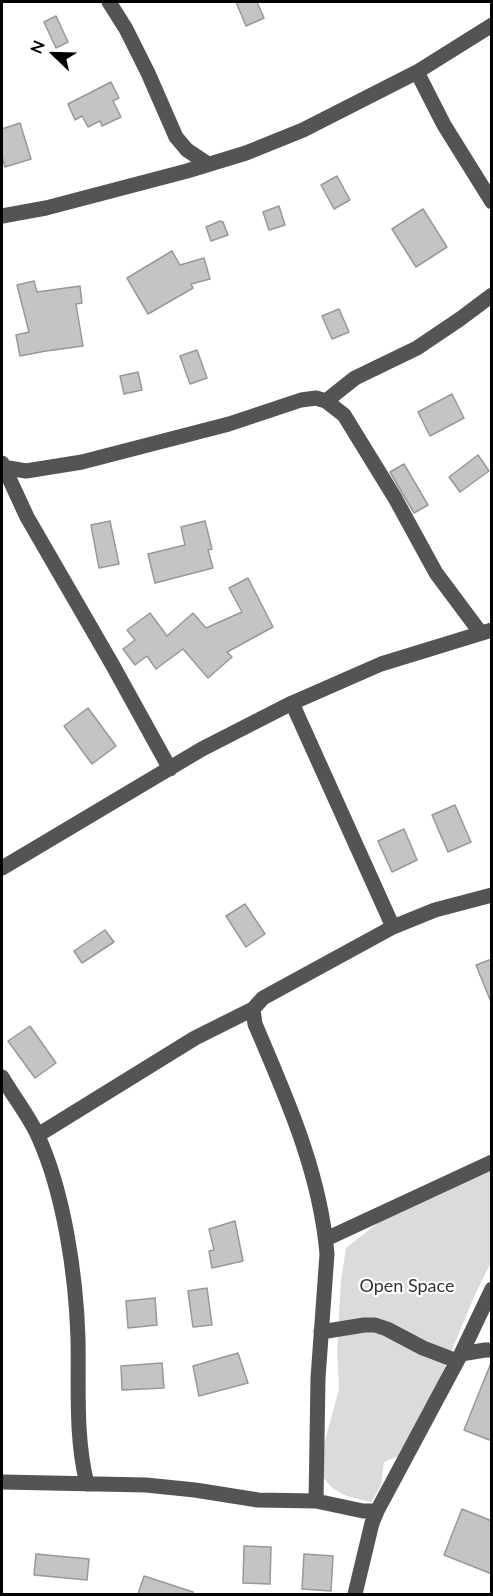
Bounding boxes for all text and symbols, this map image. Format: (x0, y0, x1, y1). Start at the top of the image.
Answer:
north arrow (24, 24, 84, 84)
text: N (26, 37, 48, 56)
park label: Open Space (359, 1275, 455, 1297)

